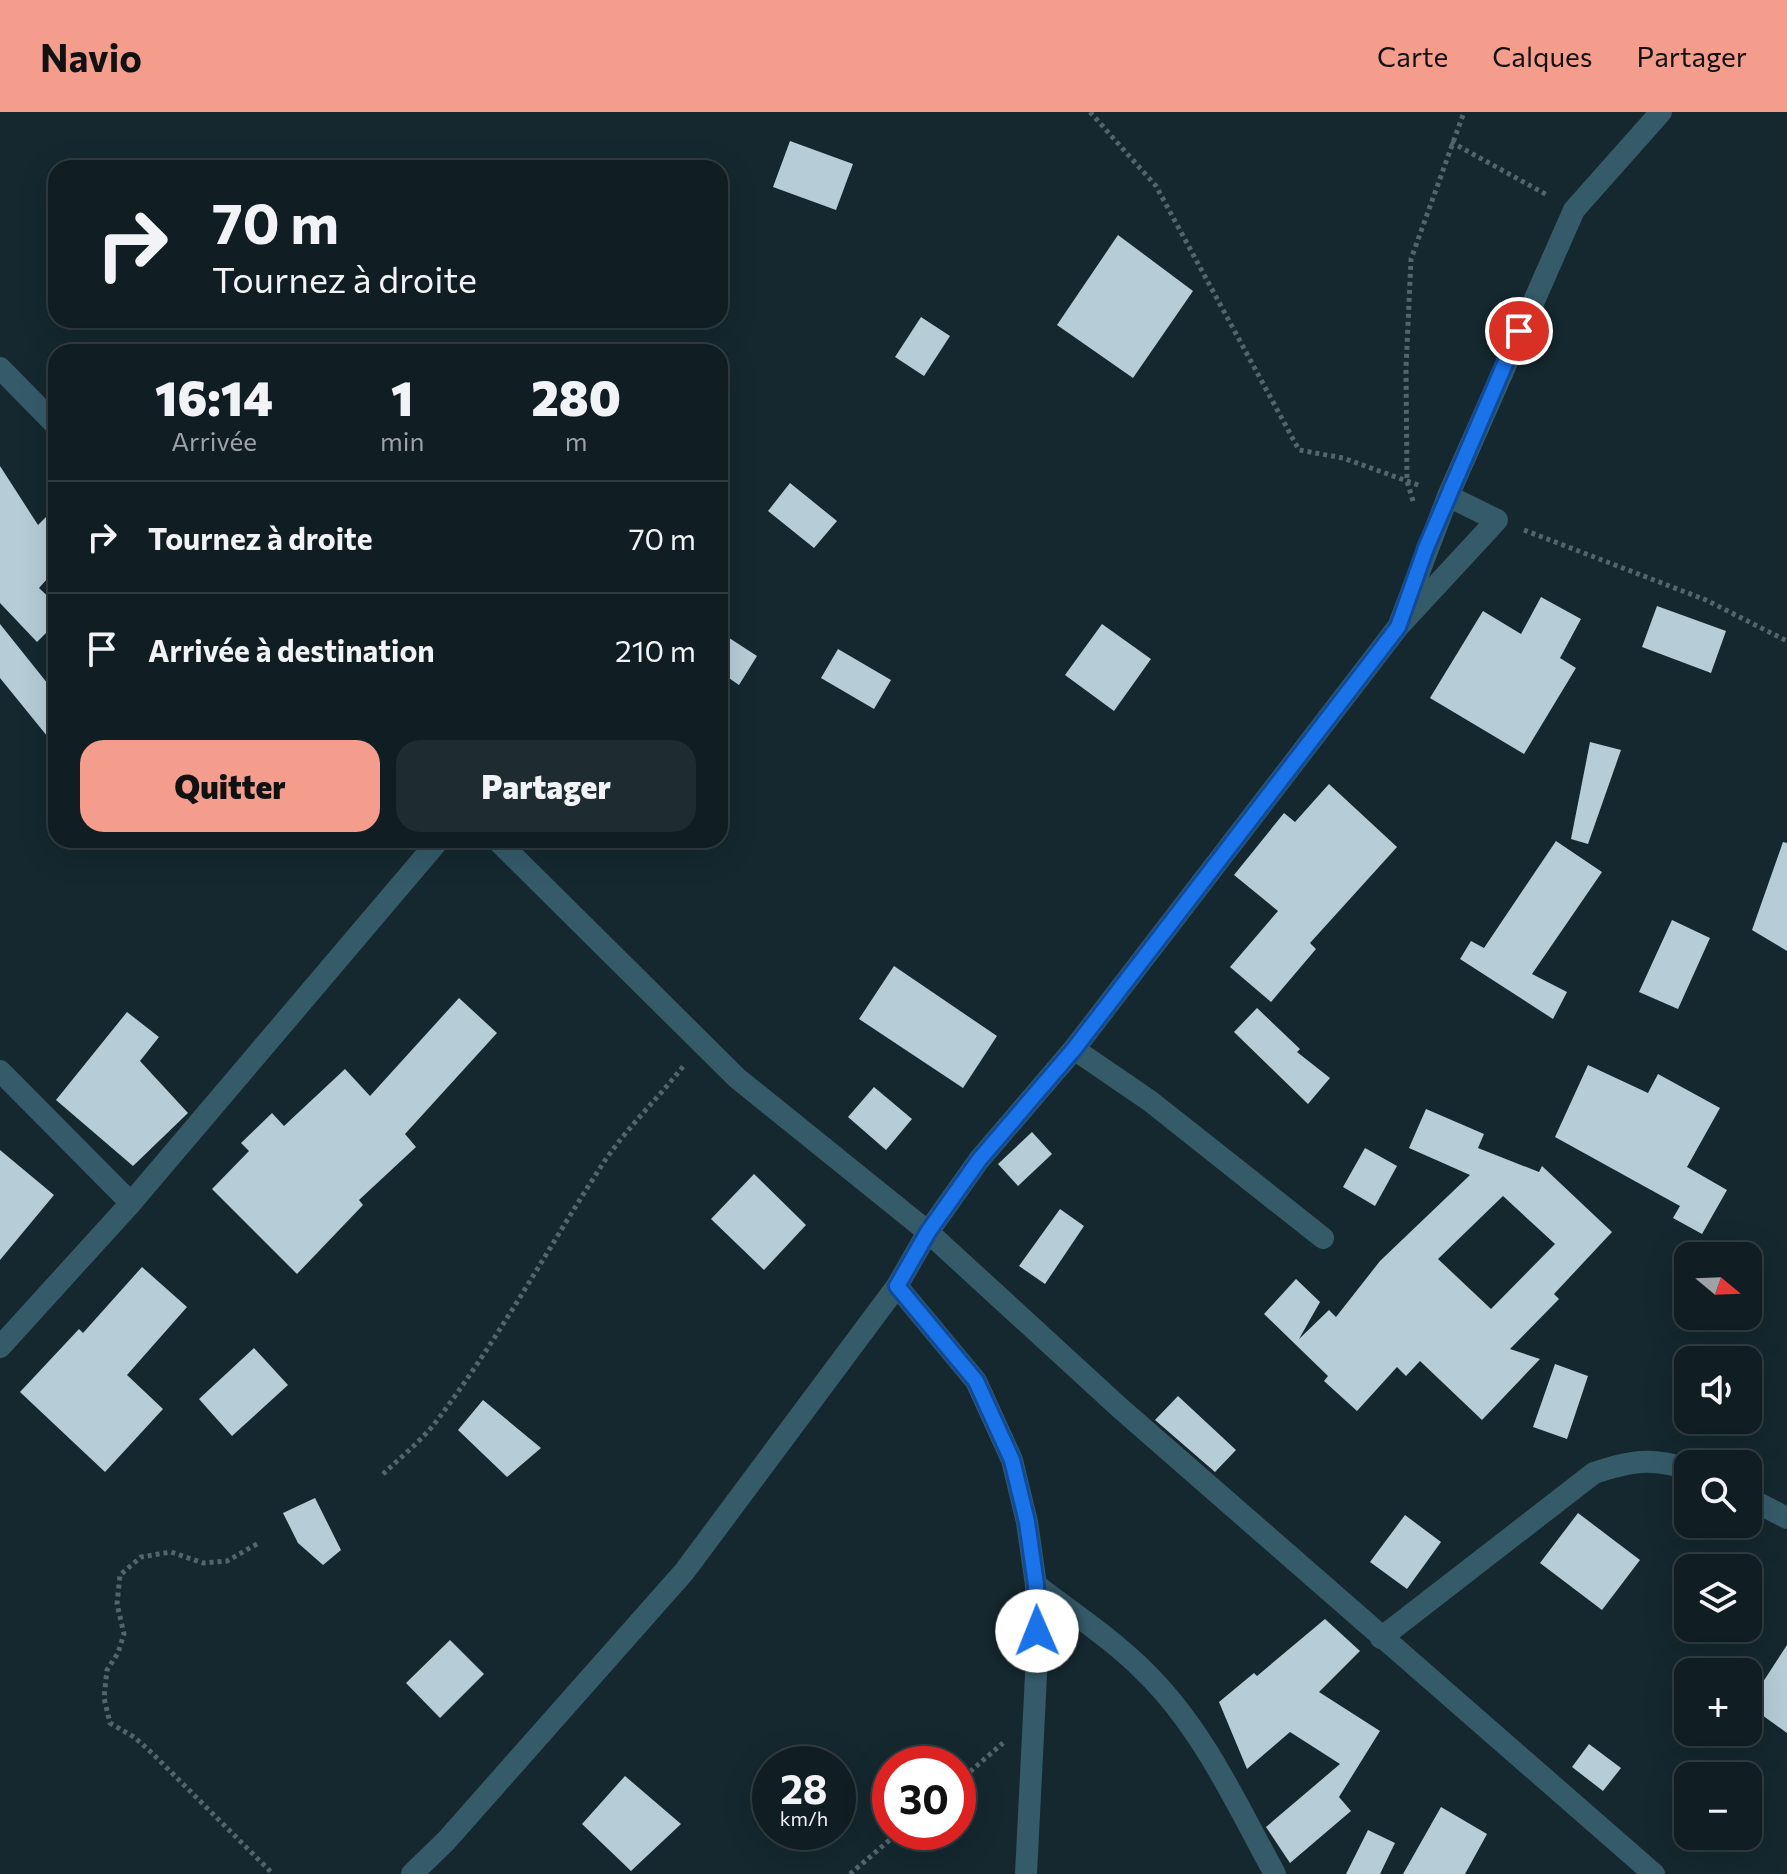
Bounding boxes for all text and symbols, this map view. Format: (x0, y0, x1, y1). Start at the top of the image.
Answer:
text: Navio (40, 33, 142, 80)
text: Carte (1377, 39, 1448, 73)
text: Calques (1492, 39, 1593, 73)
text: Partager (1637, 39, 1747, 73)
text: 70 m (212, 187, 339, 256)
icon: right (80, 192, 184, 296)
text: Tournez à droite (212, 256, 477, 300)
pin (1485, 297, 1553, 365)
icon: arrive (1497, 309, 1541, 353)
text: 16:14 (155, 367, 273, 426)
text: 1 (391, 367, 413, 426)
text: 280 (531, 367, 621, 426)
text: Arrivée (171, 425, 257, 456)
text: min (380, 425, 424, 456)
text: m (565, 425, 587, 456)
icon: right (80, 515, 124, 559)
text: Tournez à droite (148, 519, 372, 556)
text: 70 m (629, 519, 696, 556)
icon: arrive (80, 627, 124, 671)
text: Arrivée à destination (148, 631, 435, 668)
text: 210 m (615, 631, 696, 668)
button: Quitter (80, 740, 380, 832)
button: Partager (396, 740, 696, 832)
north arrow (1674, 1242, 1762, 1330)
map controls (1674, 1242, 1762, 1850)
button: sound (1674, 1346, 1762, 1434)
button: search (1674, 1450, 1762, 1538)
button: layers (1674, 1554, 1762, 1642)
position arrow (995, 1589, 1079, 1673)
button: + (1674, 1658, 1762, 1746)
speed limit sign: 30 (872, 1746, 976, 1850)
button: − (1674, 1762, 1762, 1850)
text: 28 (780, 1763, 828, 1812)
text: km/h (780, 1806, 828, 1830)

